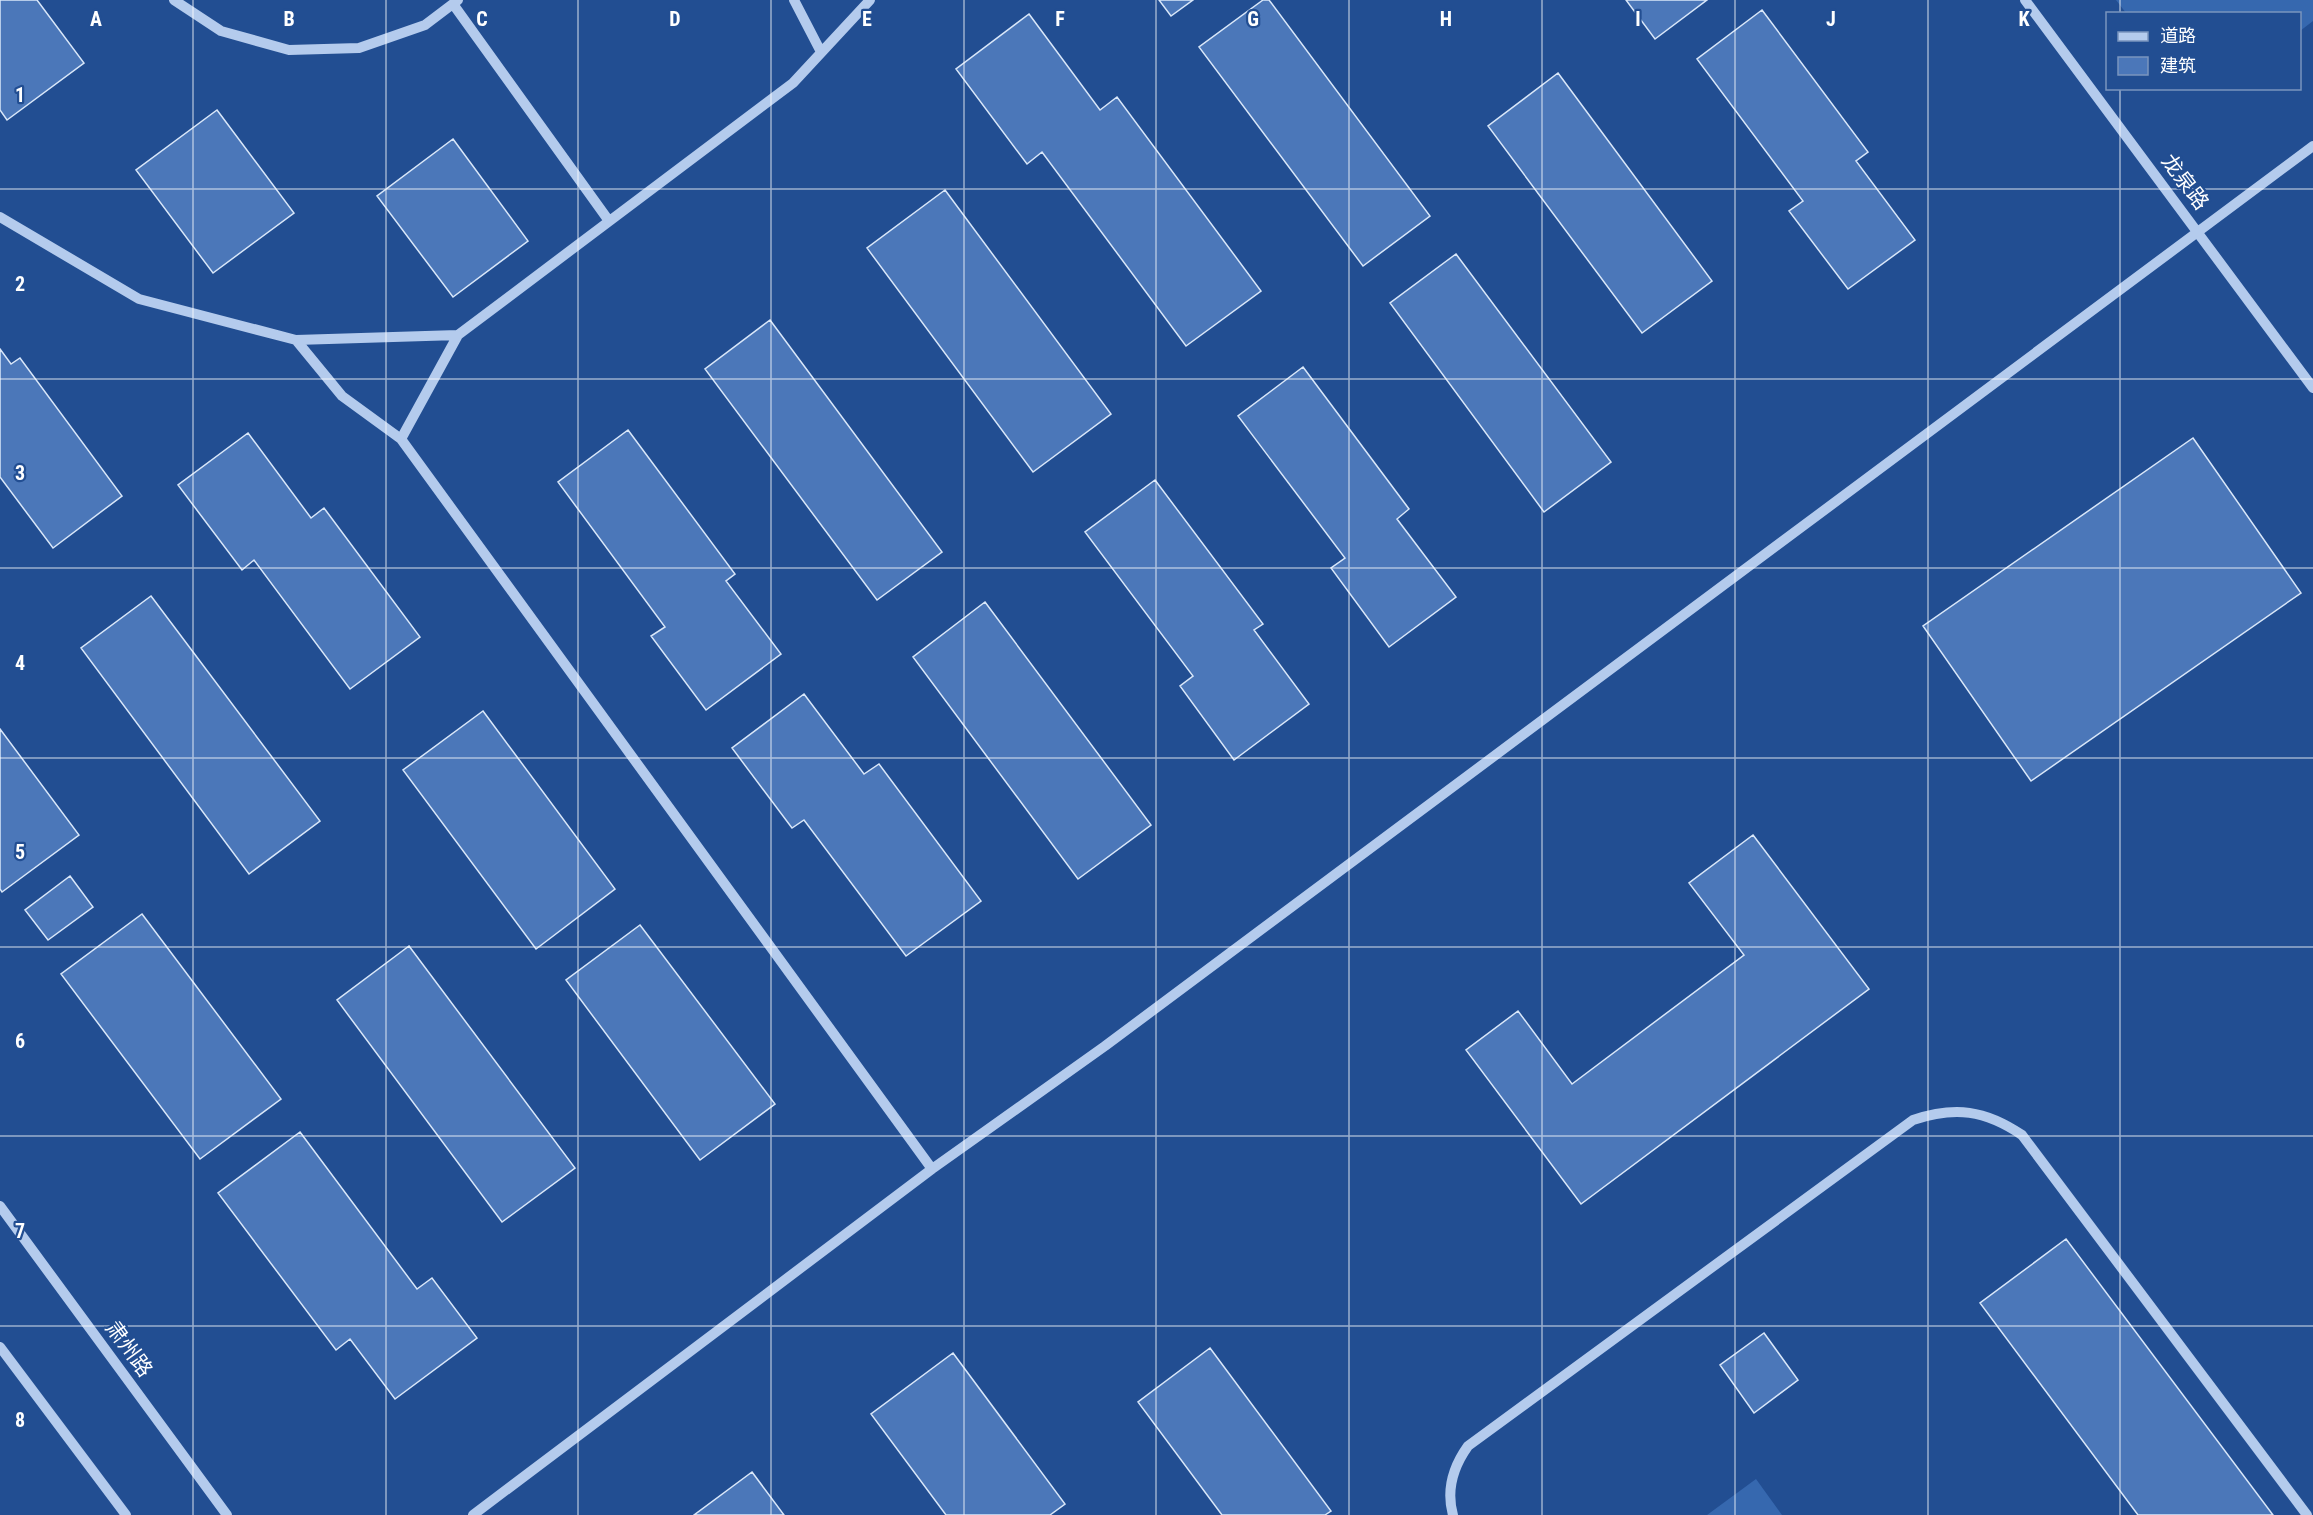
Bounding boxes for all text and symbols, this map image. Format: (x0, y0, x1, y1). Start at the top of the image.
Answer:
text: A (90, 7, 102, 31)
text: B (283, 7, 295, 31)
text: C (476, 7, 488, 31)
text: D (669, 7, 681, 31)
text: E (862, 7, 872, 31)
text: F (1055, 7, 1065, 31)
text: G (1247, 7, 1259, 31)
text: H (1440, 7, 1452, 31)
text: I (1635, 7, 1641, 31)
text: J (1826, 7, 1836, 31)
text: K (2018, 7, 2030, 31)
legend (2106, 12, 2301, 90)
text: 道路 (2160, 25, 2196, 46)
text: 建筑 (2160, 55, 2196, 76)
text: 1 (15, 83, 25, 107)
street label: 龙泉路 (2156, 150, 2214, 214)
text: 2 (15, 272, 25, 296)
text: 3 (15, 461, 25, 485)
text: 4 (15, 651, 25, 675)
text: 5 (15, 840, 25, 864)
text: 6 (15, 1029, 25, 1053)
text: 7 (15, 1219, 25, 1243)
street label: 肃州路 (101, 1316, 157, 1382)
text: 8 (15, 1408, 25, 1432)

